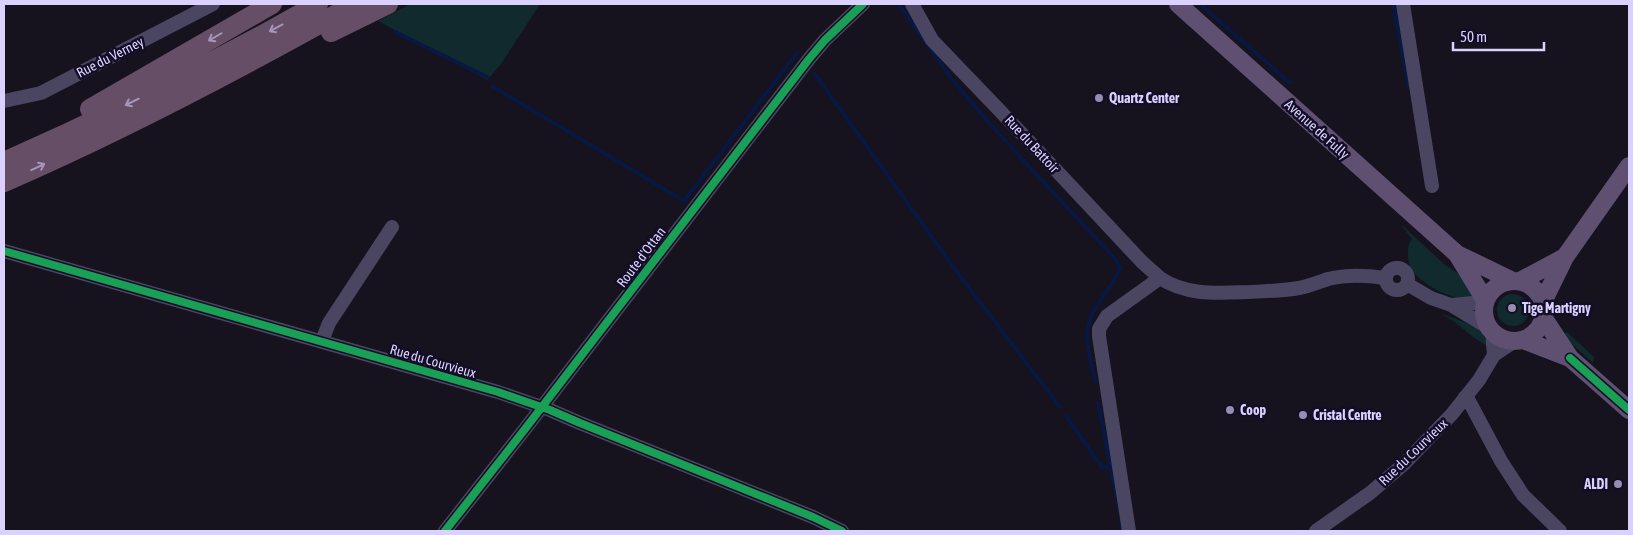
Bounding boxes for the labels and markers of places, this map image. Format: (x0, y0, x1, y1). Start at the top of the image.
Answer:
place label: Quartz Center (1109, 90, 1180, 106)
marker: Quartz Center (1093, 92, 1105, 104)
place label: Tige Martigny (1522, 300, 1591, 316)
marker: Tige Martigny (1506, 302, 1518, 314)
place label: Coop (1240, 402, 1266, 418)
marker: Coop (1224, 404, 1236, 416)
place label: Cristal Centre (1313, 407, 1382, 423)
marker: Cristal Centre (1297, 409, 1309, 421)
place label: ALDI (1583, 476, 1608, 492)
marker: ALDI (1612, 478, 1624, 490)

